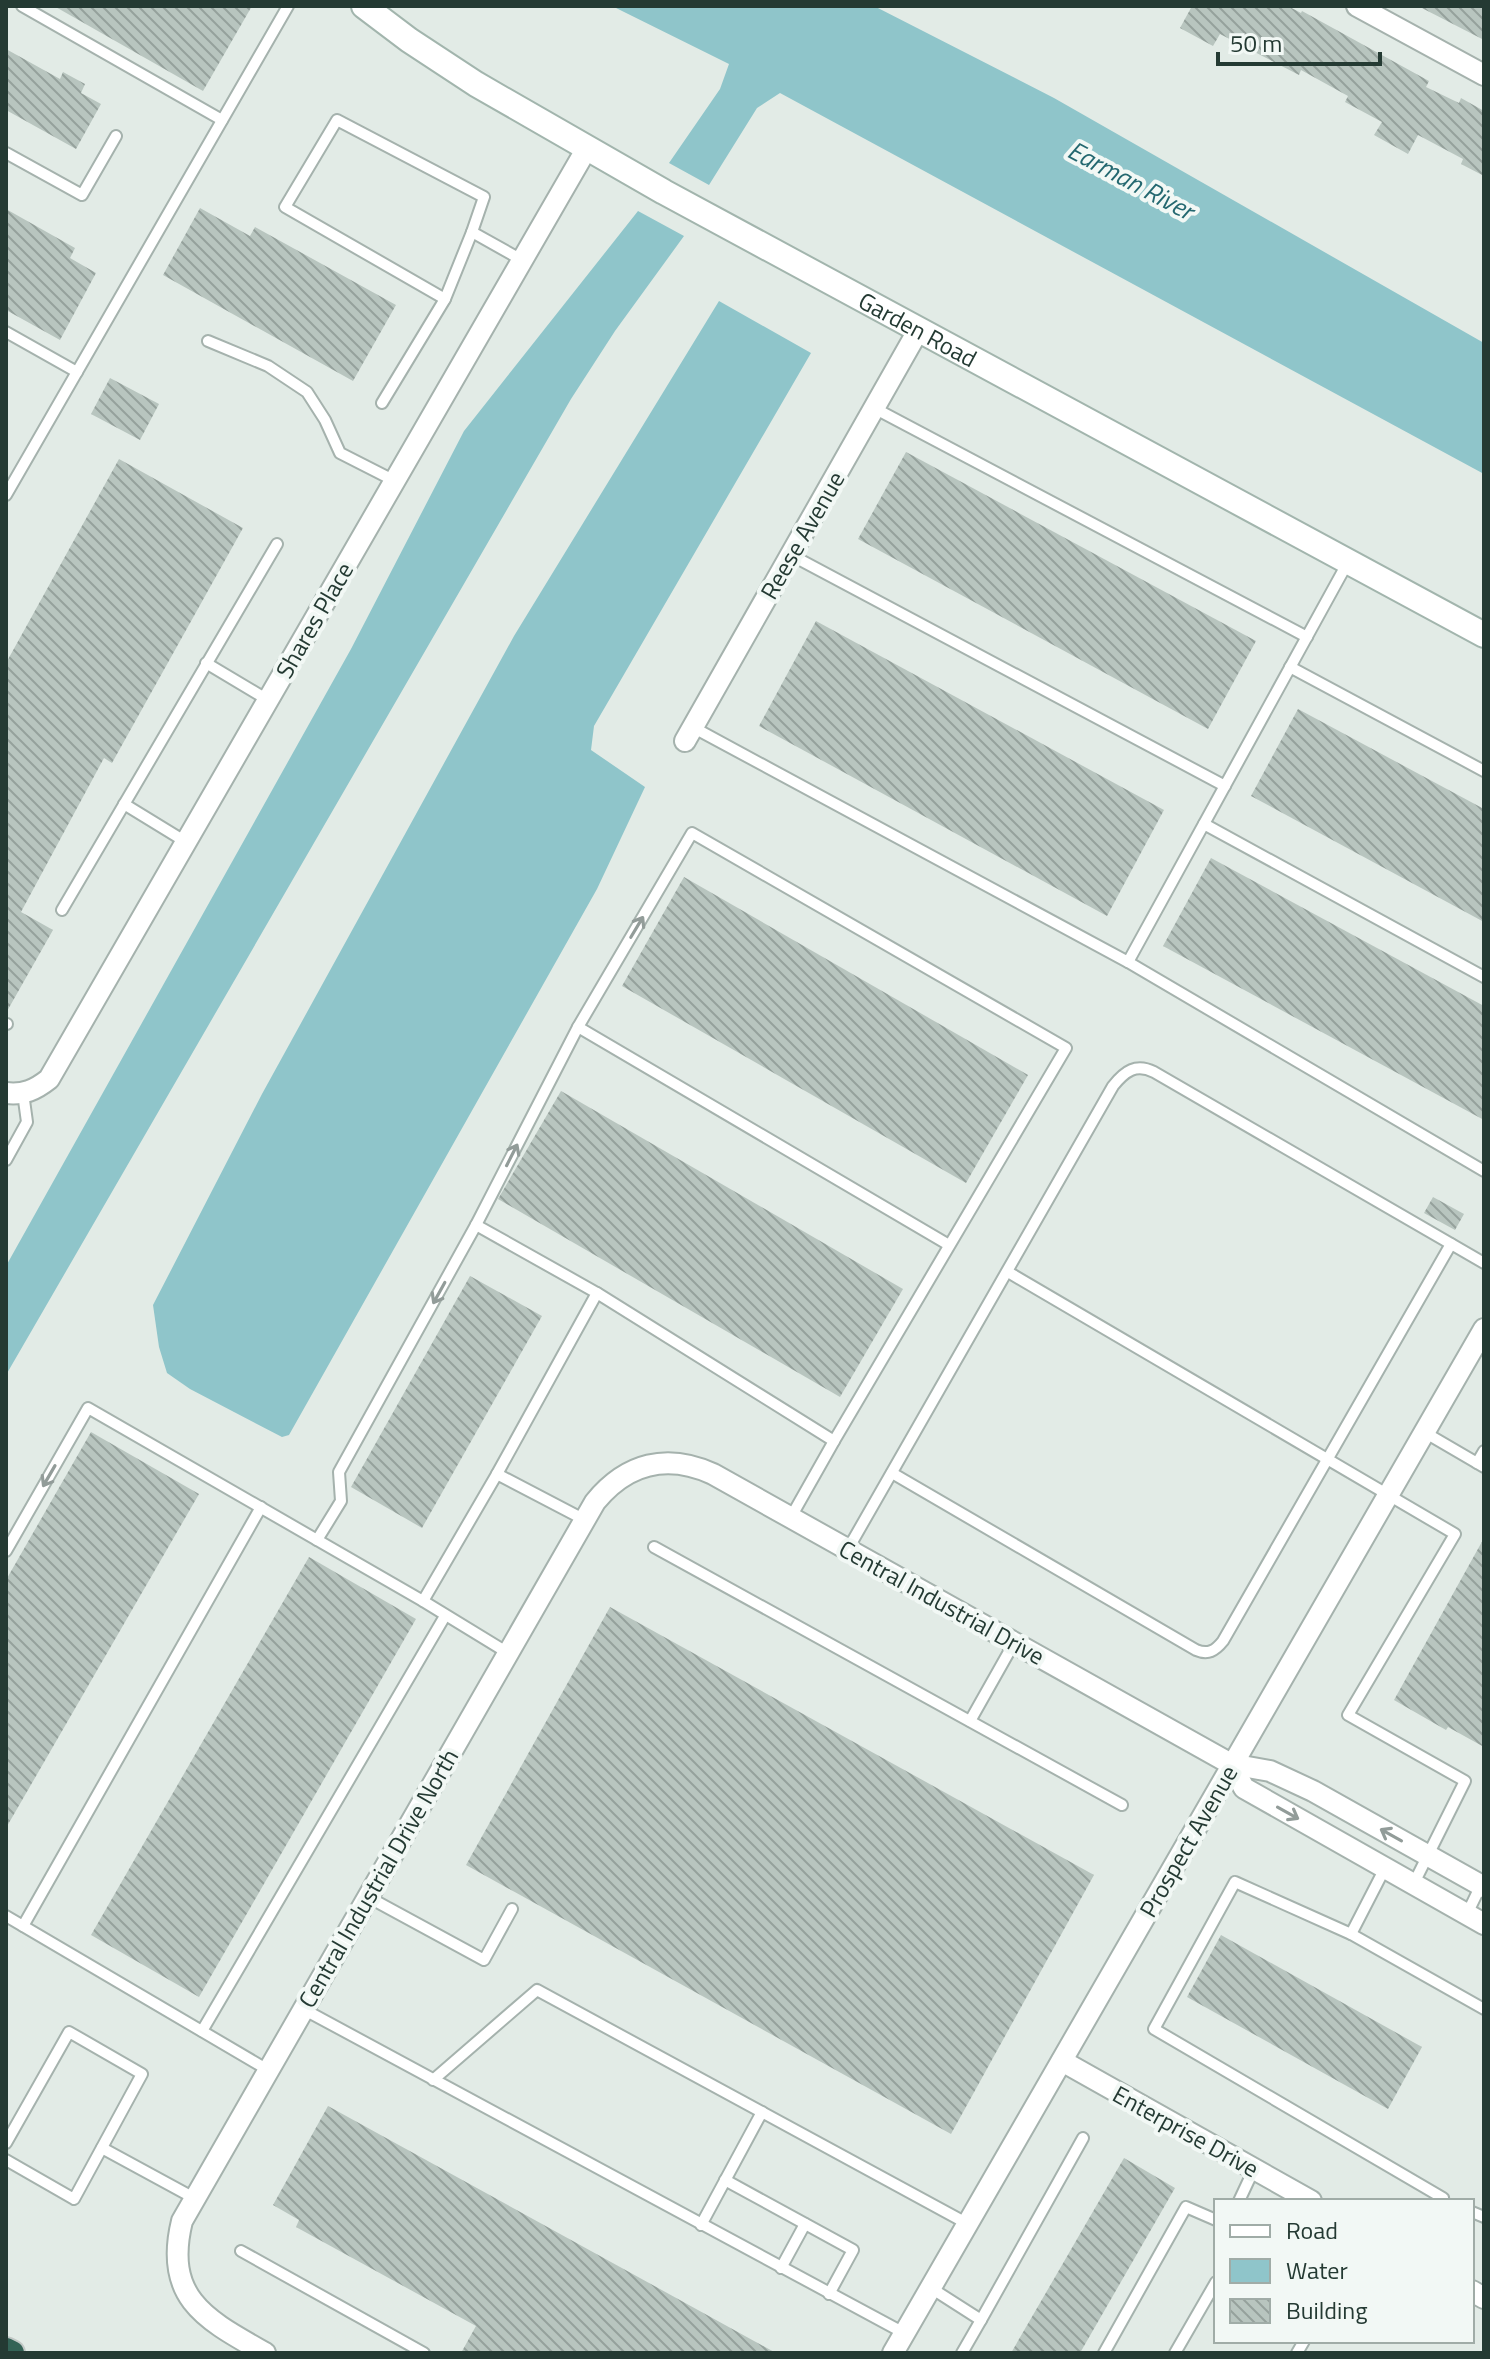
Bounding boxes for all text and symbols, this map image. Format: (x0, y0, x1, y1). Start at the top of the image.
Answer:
scale bar (1218, 16, 1380, 66)
text: 50 m (1230, 25, 1282, 61)
water label: Earman River (1061, 130, 1203, 231)
street label: Garden Road (852, 282, 984, 376)
street label: Reese Avenue (751, 464, 853, 606)
street label: Shares Place (266, 555, 362, 685)
one-way arrow (629, 916, 645, 939)
one-way arrow (505, 1144, 520, 1168)
one-way arrow (430, 1280, 446, 1304)
one-way arrow (41, 1464, 57, 1487)
street label: Central Industrial Drive (833, 1530, 1051, 1674)
street label: Central Industrial Drive North (289, 1742, 467, 2014)
street label: Prospect Avenue (1130, 1758, 1246, 1924)
one-way arrow (1276, 1805, 1299, 1821)
one-way arrow (1380, 1827, 1404, 1842)
street label: Enterprise Drive (1106, 2076, 1266, 2186)
legend (1214, 2199, 1474, 2343)
text: Road (1286, 2212, 1338, 2248)
text: Water (1286, 2252, 1348, 2288)
text: Building (1286, 2292, 1368, 2328)

